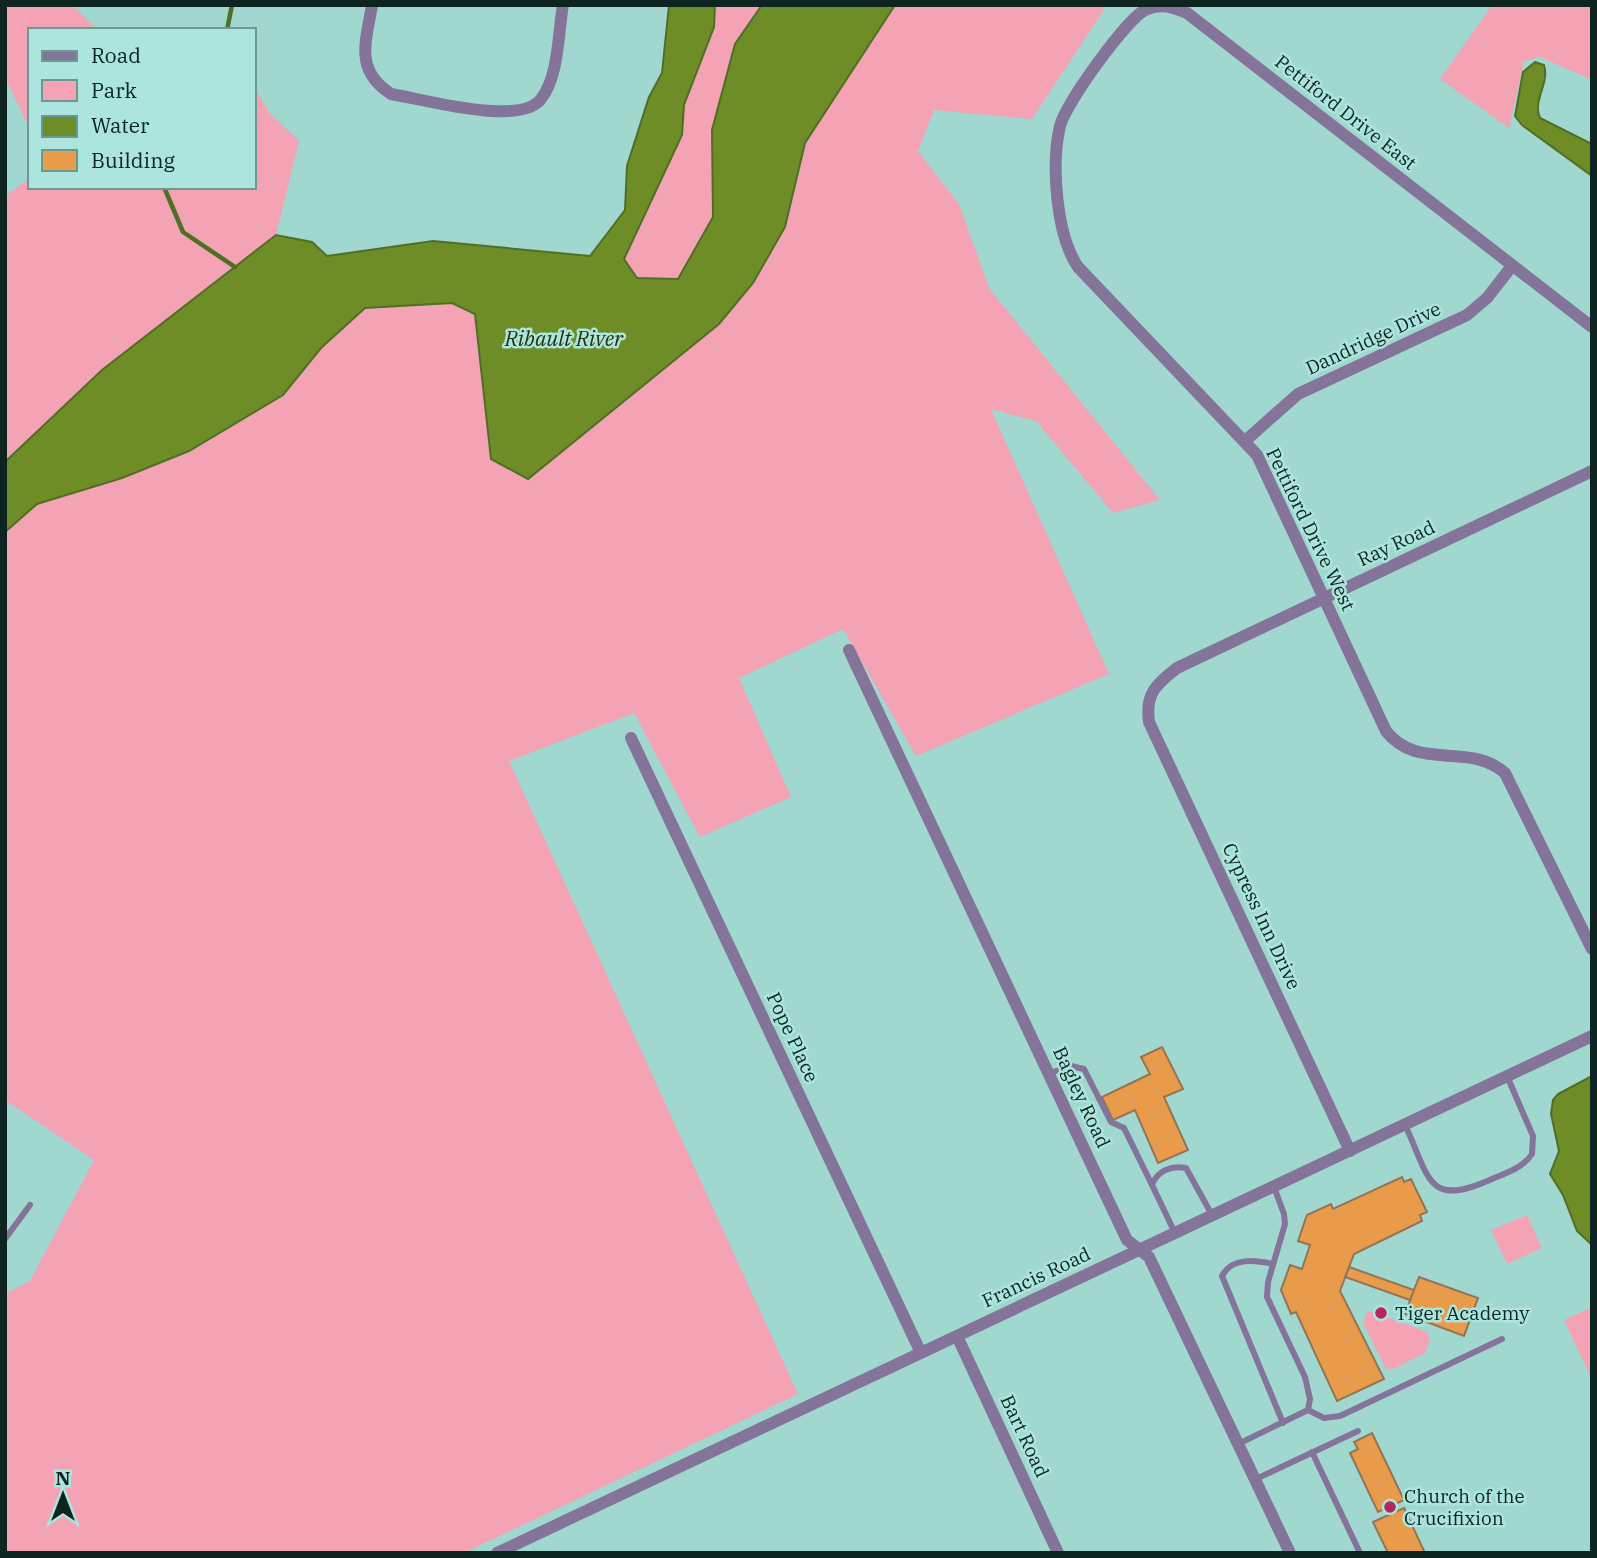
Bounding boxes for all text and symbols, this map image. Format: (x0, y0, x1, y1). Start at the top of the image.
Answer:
legend (28, 28, 256, 189)
text: Road (91, 41, 141, 69)
street label: Pettiford Drive East (1270, 49, 1422, 175)
text: Park (91, 76, 138, 104)
text: Water (91, 111, 150, 139)
text: Building (91, 146, 176, 174)
street label: Dandridge Drive (1302, 296, 1444, 380)
water label: Ribault River (504, 324, 624, 352)
street label: Pettiford Drive West (1261, 444, 1361, 615)
street label: Ray Road (1353, 515, 1439, 571)
street label: Cypress Inn Drive (1218, 839, 1306, 993)
street label: Pope Place (762, 988, 824, 1086)
street label: Bagley Road (1048, 1043, 1116, 1151)
street label: Francis Road (978, 1241, 1094, 1313)
place label: Tiger Academy (1395, 1301, 1530, 1325)
marker: Tiger Academy (1373, 1305, 1389, 1321)
street label: Bart Road (995, 1391, 1055, 1481)
north arrow (28, 1460, 98, 1530)
text: N (55, 1466, 71, 1490)
place label: Church of the Crucifixion (1404, 1484, 1525, 1530)
marker: Church of the Crucifixion (1382, 1499, 1398, 1515)

